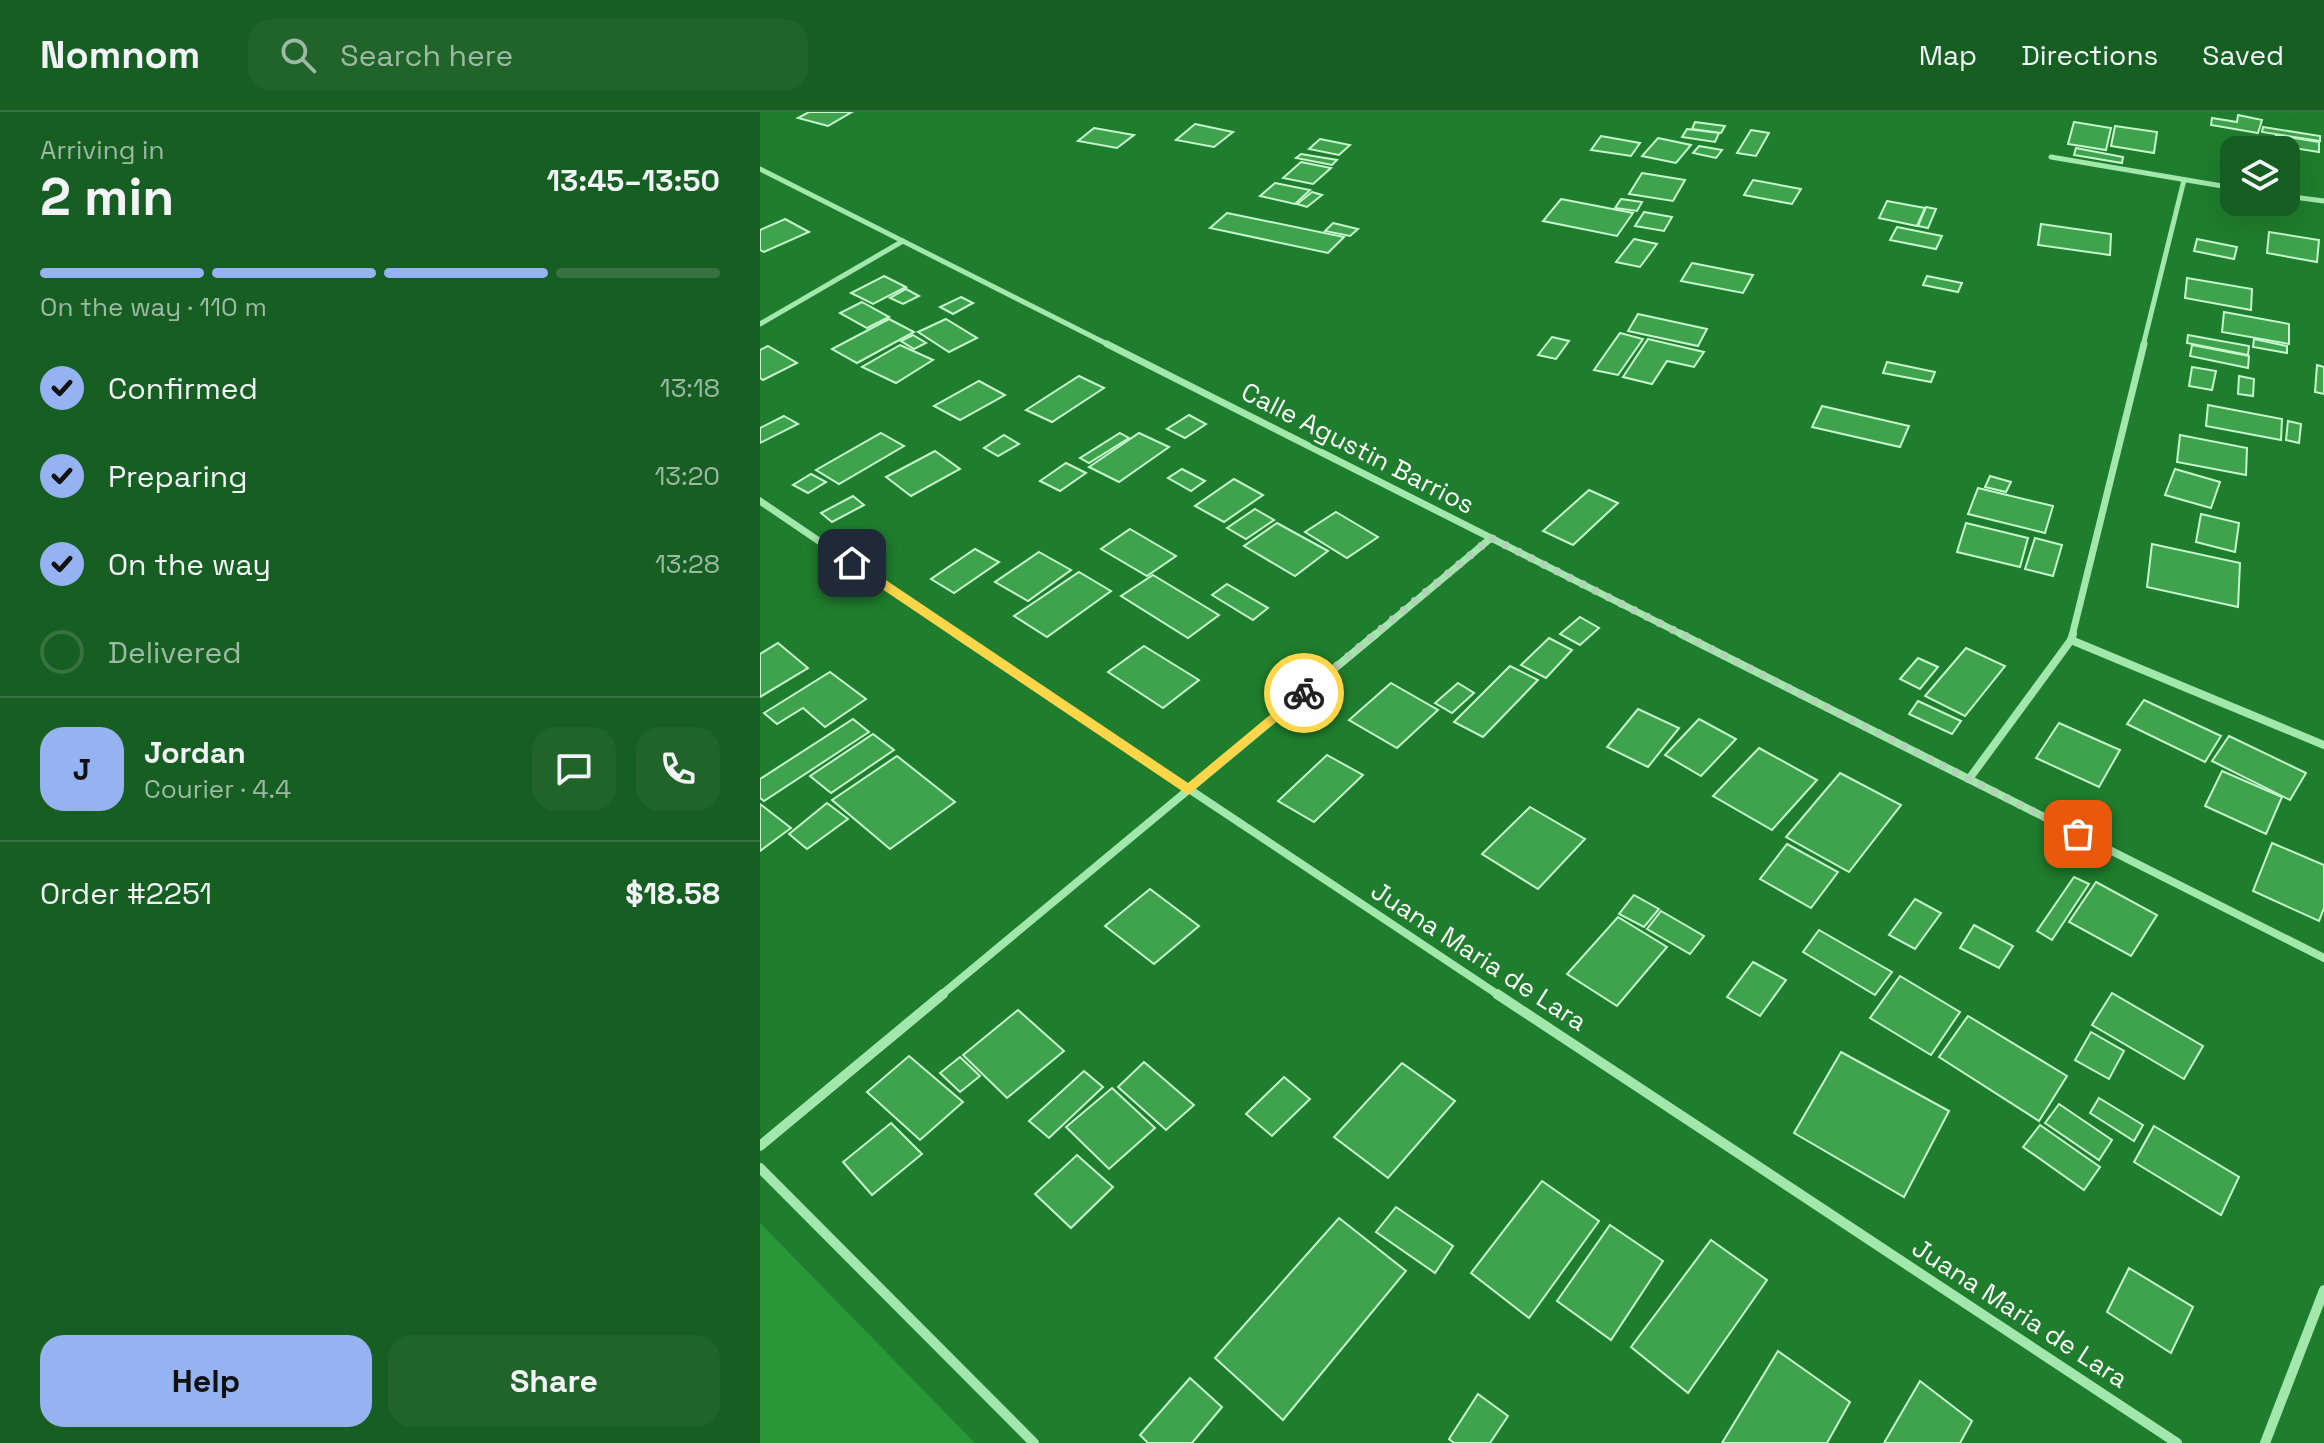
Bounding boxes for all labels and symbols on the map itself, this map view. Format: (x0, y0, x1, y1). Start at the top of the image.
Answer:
street label: Calle Agustin Barrios (1236, 374, 1480, 522)
pin (818, 529, 886, 597)
courier (1264, 653, 1344, 733)
pin (2044, 800, 2112, 868)
street label: Juana Maria de Lara (1365, 873, 1593, 1039)
street label: Juana Maria de Lara (1906, 1230, 2134, 1396)

